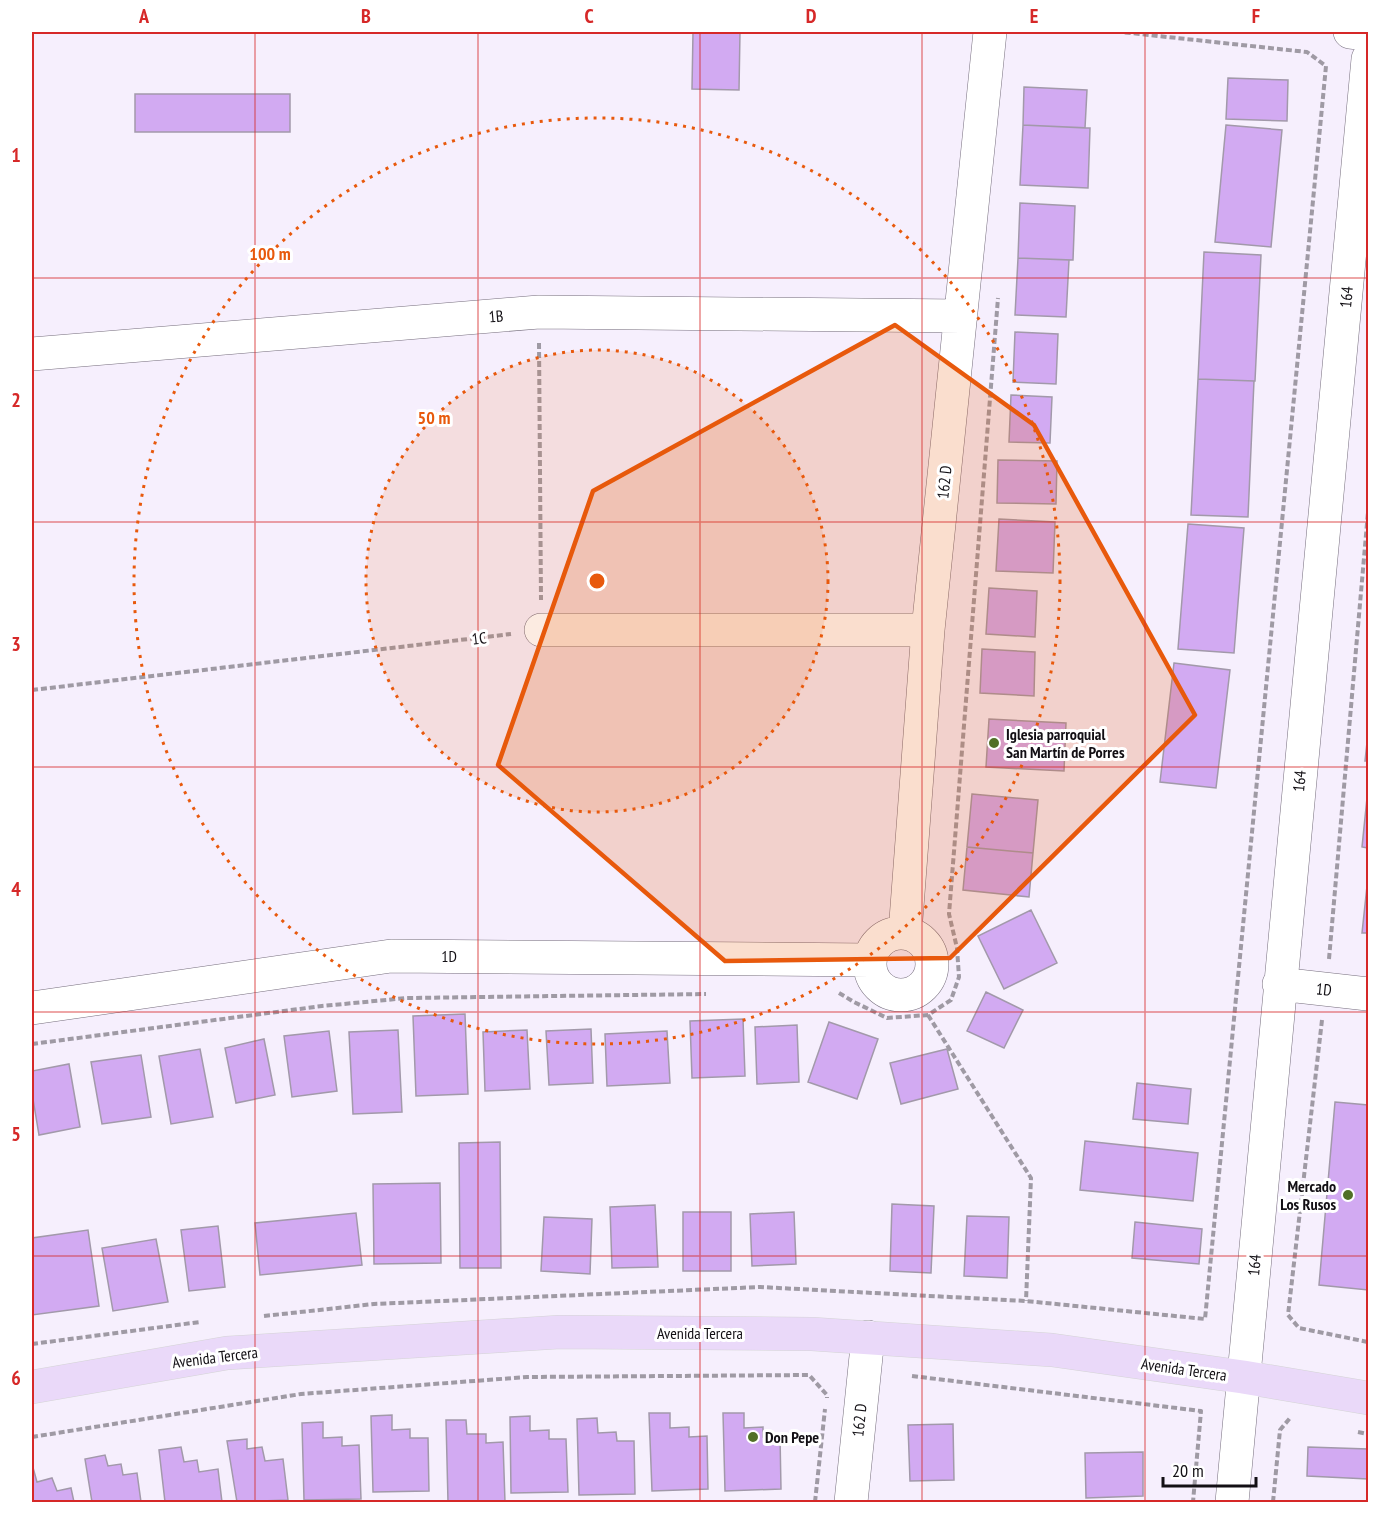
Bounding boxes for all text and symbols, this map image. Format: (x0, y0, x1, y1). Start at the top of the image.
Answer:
text: A (138, 3, 150, 29)
text: B (361, 3, 371, 29)
text: C (584, 3, 594, 29)
text: D (806, 3, 817, 29)
text: E (1030, 3, 1038, 29)
text: F (1252, 3, 1260, 29)
text: 1 (11, 142, 21, 168)
text: 100 m (249, 242, 291, 265)
street label: 164 (1335, 285, 1357, 309)
street label: 1B (488, 305, 504, 327)
text: 2 (11, 387, 21, 413)
text: 50 m (418, 406, 450, 429)
street label: 162 D (932, 464, 956, 500)
centre of rings (587, 571, 607, 591)
street label: 1C (471, 627, 487, 649)
text: 3 (11, 631, 21, 657)
place label: Iglesia parroquial San Martín de Porres (1006, 724, 1125, 762)
marker: Iglesia parroquial San Martín de Porres (987, 736, 1001, 750)
street label: 164 (1288, 769, 1310, 793)
text: 4 (11, 876, 21, 902)
street label: 1D (441, 946, 457, 966)
street label: 1D (1315, 978, 1333, 1000)
text: 5 (11, 1121, 21, 1147)
place label: Mercado Los Rusos (1280, 1176, 1336, 1214)
marker: Mercado Los Rusos (1341, 1188, 1355, 1202)
street label: 164 (1243, 1253, 1265, 1277)
street label: Avenida Tercera (657, 1323, 743, 1343)
street label: Avenida Tercera (171, 1342, 259, 1372)
street label: Avenida Tercera (1140, 1353, 1228, 1385)
text: 6 (11, 1365, 21, 1391)
street label: 162 D (847, 1402, 871, 1438)
place label: Don Pepe (765, 1427, 819, 1447)
marker: Don Pepe (746, 1430, 760, 1444)
scale bar (1163, 1450, 1256, 1488)
text: 20 m (1172, 1459, 1204, 1482)

